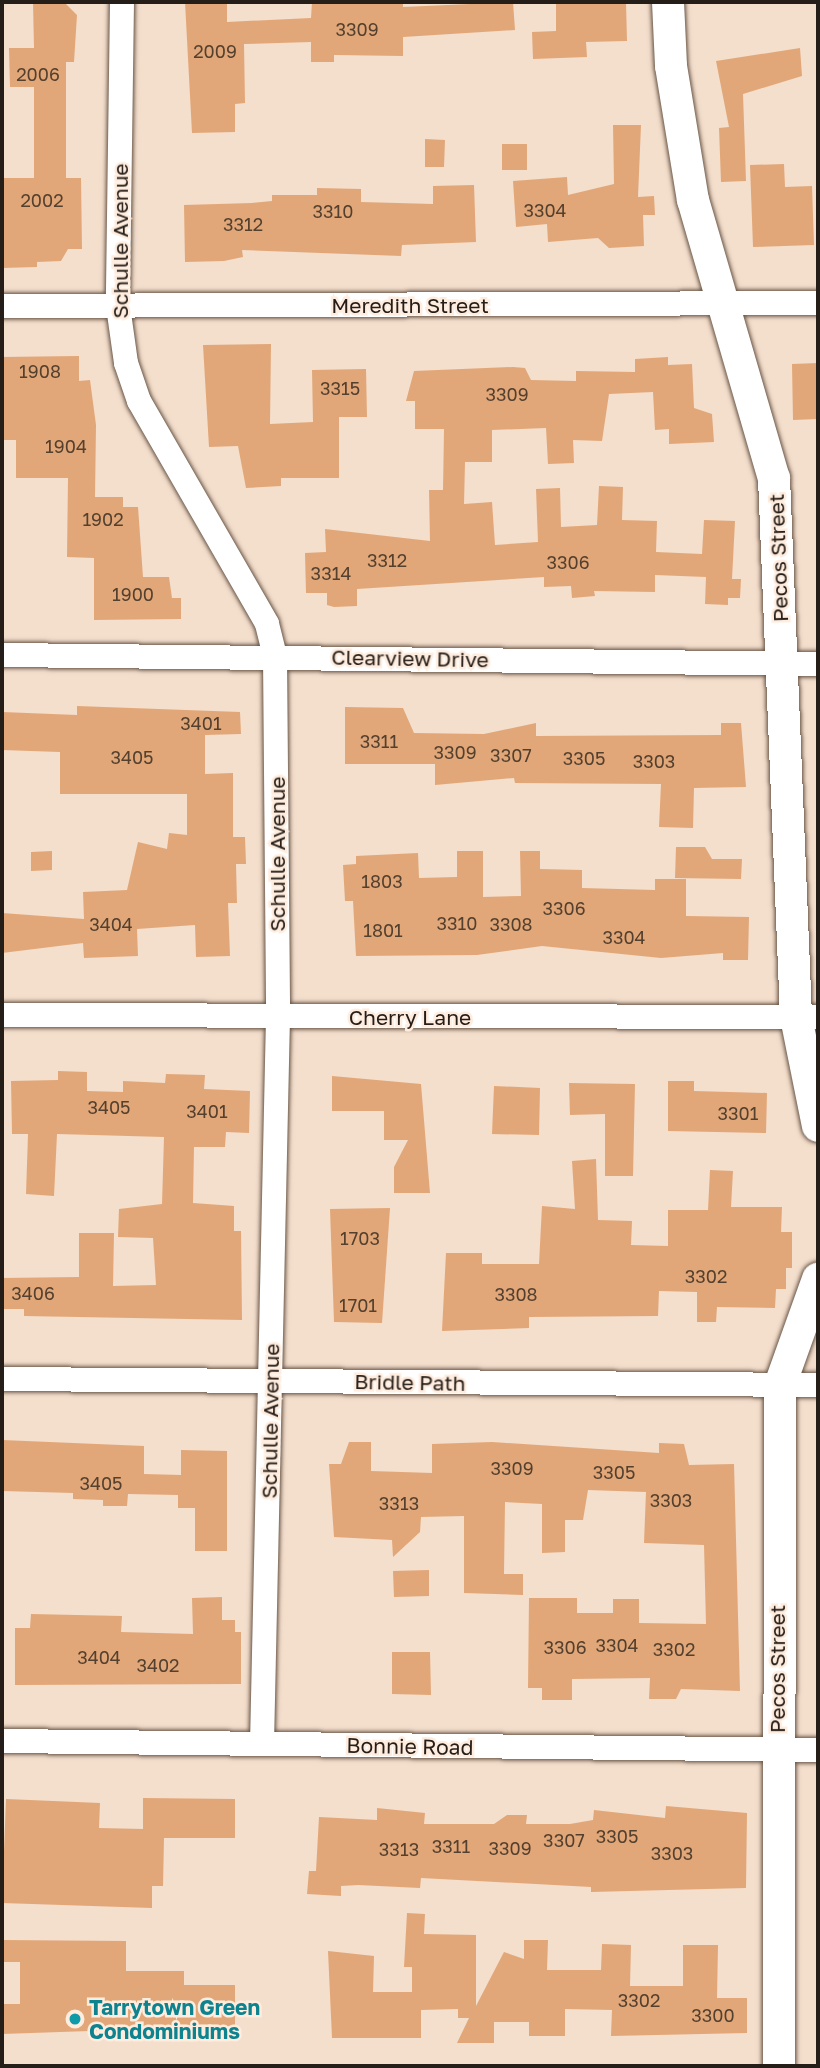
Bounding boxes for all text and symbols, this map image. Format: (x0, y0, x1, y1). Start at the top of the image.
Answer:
house number: 3309 (335, 18, 379, 40)
house number: 2009 (193, 40, 237, 62)
house number: 2006 (16, 63, 60, 85)
street label: Schulle Avenue (107, 163, 133, 319)
house number: 2002 (20, 189, 64, 211)
house number: 3304 (523, 199, 567, 221)
house number: 3310 (313, 200, 353, 222)
house number: 3312 (223, 213, 263, 235)
street label: Meredith Street (331, 292, 489, 318)
house number: 1908 (19, 360, 61, 382)
house number: 3315 (320, 377, 360, 399)
house number: 3309 (485, 383, 529, 405)
house number: 1904 (45, 435, 87, 457)
street label: Pecos Street (763, 493, 793, 623)
house number: 1902 (82, 508, 124, 530)
house number: 3312 (367, 549, 407, 571)
house number: 3306 (546, 551, 590, 573)
house number: 3314 (311, 562, 351, 584)
house number: 1900 (112, 583, 154, 605)
street label: Clearview Drive (331, 644, 489, 672)
house number: 3401 (180, 712, 222, 734)
house number: 3311 (360, 730, 398, 752)
house number: 3309 (433, 741, 477, 763)
house number: 3307 (490, 744, 532, 766)
house number: 3405 (110, 746, 154, 768)
house number: 3305 (563, 747, 605, 769)
house number: 3303 (633, 750, 675, 772)
street label: Schulle Avenue (264, 776, 290, 932)
house number: 1803 (361, 870, 403, 892)
house number: 3306 (542, 897, 586, 919)
house number: 3310 (437, 912, 477, 934)
house number: 3404 (89, 913, 133, 935)
house number: 3308 (489, 913, 533, 935)
house number: 1801 (363, 919, 403, 941)
house number: 3304 (602, 926, 646, 948)
street label: Cherry Lane (349, 1004, 471, 1030)
house number: 3405 (87, 1096, 131, 1118)
house number: 3401 (186, 1100, 228, 1122)
house number: 3301 (718, 1102, 758, 1124)
house number: 1703 (340, 1227, 380, 1249)
house number: 3302 (685, 1265, 727, 1287)
house number: 3406 (11, 1282, 55, 1304)
house number: 3308 (494, 1283, 538, 1305)
house number: 1701 (339, 1294, 377, 1316)
street label: Schulle Avenue (256, 1343, 284, 1499)
street label: Bridle Path (354, 1368, 466, 1396)
house number: 3309 (490, 1457, 534, 1479)
house number: 3305 (593, 1461, 635, 1483)
house number: 3405 (79, 1472, 123, 1494)
house number: 3303 (650, 1489, 692, 1511)
house number: 3313 (379, 1492, 419, 1514)
street label: Pecos Street (764, 1605, 790, 1733)
house number: 3304 (595, 1634, 639, 1656)
house number: 3306 (543, 1636, 587, 1658)
house number: 3302 (653, 1638, 695, 1660)
house number: 3404 (77, 1646, 121, 1668)
house number: 3402 (136, 1654, 180, 1676)
street label: Bonnie Road (346, 1732, 474, 1760)
house number: 3305 (596, 1825, 638, 1847)
house number: 3307 (543, 1829, 585, 1851)
house number: 3311 (432, 1835, 470, 1857)
house number: 3309 (488, 1837, 532, 1859)
house number: 3313 (379, 1838, 419, 1860)
house number: 3303 (651, 1842, 693, 1864)
house number: 3302 (618, 1989, 660, 2011)
place label: Tarrytown Green Condominiums (89, 1994, 260, 2044)
house number: 3300 (691, 2004, 735, 2026)
marker: Tarrytown Green Condominiums (67, 2011, 83, 2027)

